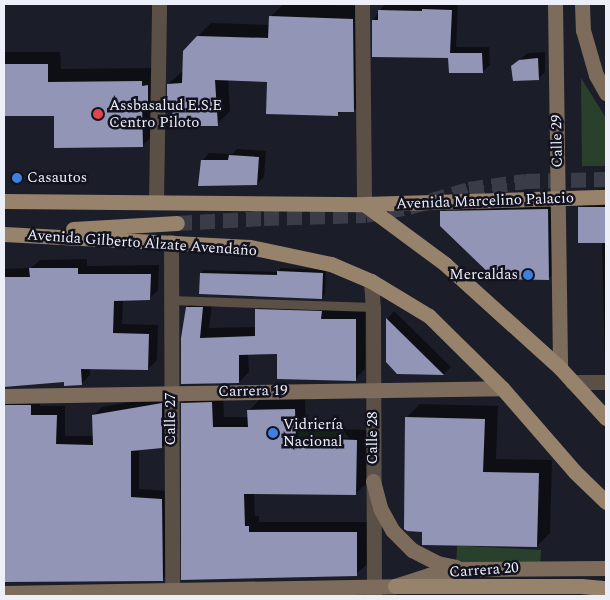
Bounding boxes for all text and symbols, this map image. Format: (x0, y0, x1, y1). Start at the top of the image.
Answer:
place label: Assbasalud E.S.E Centro Piloto (109, 96, 222, 131)
marker: Assbasalud E.S.E Centro Piloto (91, 107, 105, 121)
street label: Calle 29 (548, 114, 566, 168)
place label: Casautos (27, 169, 87, 187)
marker: Casautos (11, 172, 23, 184)
street label: Avenida Marcelino Palacio (396, 189, 574, 213)
street label: Avenida Gilberto Alzate Avendaño (27, 226, 257, 260)
place label: Mercaldas (449, 266, 518, 284)
marker: Mercaldas (522, 269, 534, 281)
street label: Carrera 19 (218, 381, 288, 401)
street label: Calle 27 (162, 393, 180, 445)
street label: Calle 28 (364, 412, 382, 464)
place label: Vidriería Nacional (283, 415, 343, 450)
marker: Vidriería Nacional (267, 427, 279, 439)
street label: Carrera 20 (449, 559, 519, 581)

